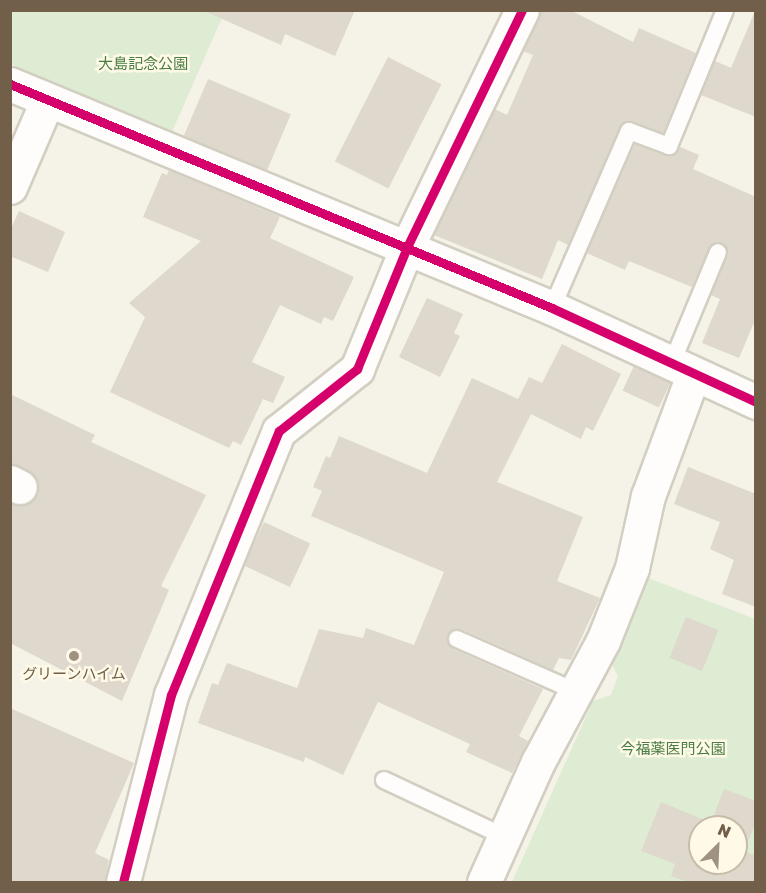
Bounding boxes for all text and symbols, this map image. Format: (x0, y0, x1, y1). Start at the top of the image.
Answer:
park label: 大島記念公園 (98, 55, 188, 73)
marker: グリーンハイム (67, 649, 81, 663)
place label: グリーンハイム (22, 665, 126, 683)
park label: 今福薬医門公園 (621, 740, 725, 758)
north arrow (688, 815, 748, 875)
text: N (715, 819, 734, 842)

